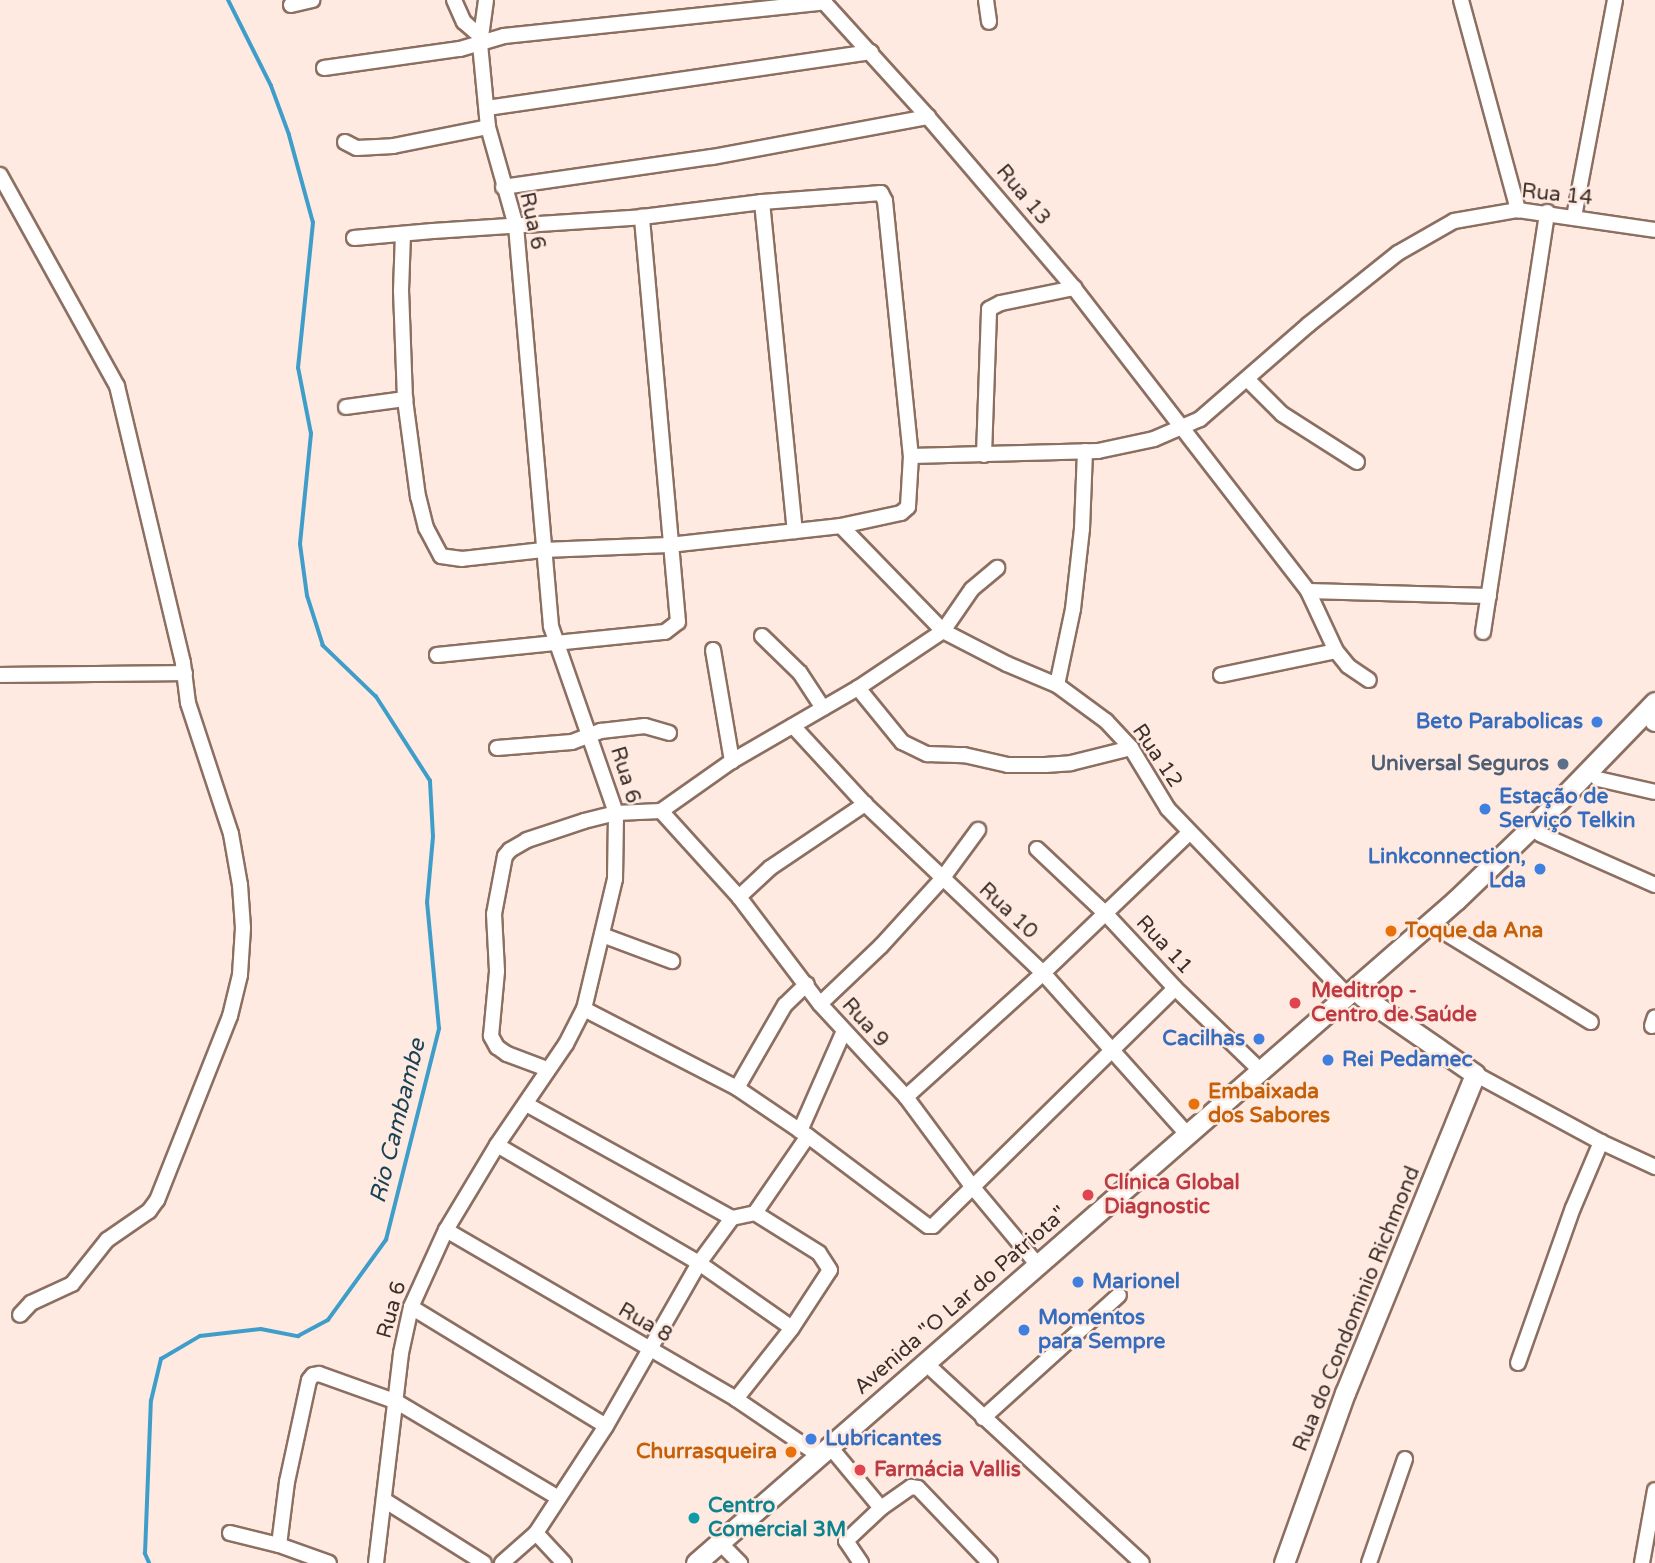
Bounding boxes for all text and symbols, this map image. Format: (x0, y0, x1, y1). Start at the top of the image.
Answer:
street label: Rua 13 (990, 160, 1056, 230)
street label: Rua 14 (1520, 179, 1594, 211)
street label: Rua 6 (514, 190, 550, 252)
place label: Beto Parabolicas (1416, 709, 1583, 735)
marker: Beto Parabolicas (1589, 714, 1605, 730)
street label: Rua 12 (1127, 719, 1187, 793)
street label: Rua 6 (604, 743, 646, 807)
place label: Universal Seguros (1371, 751, 1549, 777)
marker: Universal Seguros (1555, 756, 1571, 772)
place label: Estação de Serviço Telkin (1499, 784, 1636, 834)
marker: Estação de Serviço Telkin (1477, 801, 1493, 817)
place label: Linkconnection, Lda (1368, 844, 1526, 894)
marker: Linkconnection, Lda (1532, 861, 1548, 877)
street label: Rua 10 (973, 877, 1043, 945)
street label: Rua 11 (1130, 910, 1198, 980)
place label: Toque da Ana (1405, 918, 1543, 944)
marker: Toque da Ana (1383, 923, 1399, 939)
place label: Meditrop - Centro de Saúde (1311, 978, 1477, 1028)
street label: Rua 9 (836, 993, 894, 1053)
marker: Meditrop - Centro de Saúde (1285, 993, 1305, 1013)
place label: Cacilhas (1162, 1026, 1245, 1052)
marker: Cacilhas (1251, 1031, 1267, 1047)
water label: Rio Cambambe (364, 1036, 432, 1206)
place label: Rei Pedamec (1342, 1047, 1473, 1073)
marker: Rei Pedamec (1320, 1052, 1336, 1068)
place label: Embaixada dos Sabores (1208, 1079, 1330, 1129)
marker: Embaixada dos Sabores (1186, 1096, 1202, 1112)
street label: Rua do Condominio Richmond (1288, 1163, 1426, 1455)
place label: Clínica Global Diagnostic (1104, 1170, 1240, 1220)
marker: Clínica Global Diagnostic (1078, 1185, 1098, 1205)
street label: Avenida "O Lar do Patriota" (849, 1202, 1073, 1400)
place label: Marionel (1092, 1269, 1180, 1295)
marker: Marionel (1070, 1274, 1086, 1290)
street label: Rua 6 (372, 1279, 412, 1341)
street label: Rua 8 (614, 1298, 676, 1348)
place label: Momentos para Sempre (1038, 1305, 1165, 1355)
marker: Momentos para Sempre (1016, 1322, 1032, 1338)
place label: Lubricantes (825, 1426, 942, 1452)
marker: Lubricantes (803, 1431, 819, 1447)
place label: Churrasqueira (636, 1439, 777, 1465)
marker: Churrasqueira (783, 1444, 799, 1460)
place label: Farmácia Vallis (874, 1457, 1021, 1483)
marker: Farmácia Vallis (852, 1462, 868, 1478)
place label: Centro Comercial 3M (708, 1493, 846, 1543)
marker: Centro Comercial 3M (686, 1510, 702, 1526)

